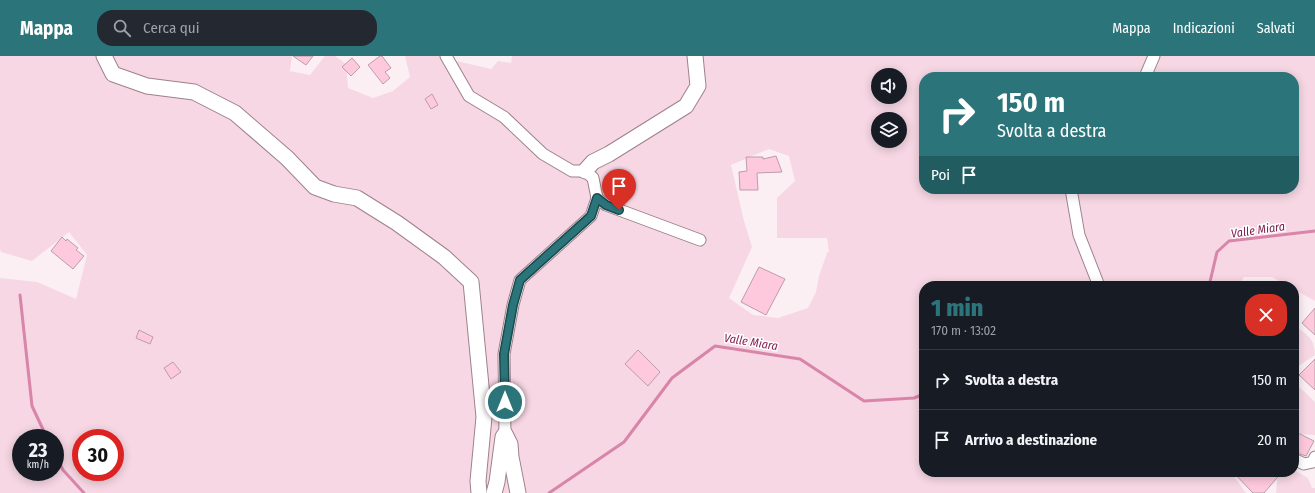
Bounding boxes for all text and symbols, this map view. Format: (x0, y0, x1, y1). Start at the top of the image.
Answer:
search box (97, 10, 377, 46)
text: Mappa (20, 17, 73, 40)
icon: search (111, 17, 133, 39)
text: Cerca qui (143, 19, 199, 37)
text: Mappa (1112, 20, 1151, 37)
text: Indicazioni (1173, 20, 1235, 37)
text: Salvati (1257, 20, 1295, 37)
map controls (871, 68, 907, 148)
button: sound (871, 68, 907, 104)
text: 150 m (997, 86, 1065, 119)
icon: right (931, 88, 983, 140)
button: layers (871, 112, 907, 148)
text: Svolta a destra (997, 120, 1106, 142)
icon: arrive (958, 164, 980, 186)
text: Poi (931, 166, 950, 184)
pin (602, 169, 636, 210)
icon: arrive (608, 175, 630, 197)
water label: Valle Miara (1230, 219, 1286, 241)
text: 1 min (931, 294, 983, 322)
button: close (1245, 294, 1287, 336)
text: 170 m · 13:02 (931, 323, 996, 338)
water label: Valle Miara (723, 331, 779, 353)
icon: right (931, 369, 953, 391)
text: Svolta a destra (965, 371, 1058, 389)
text: 150 m (1251, 371, 1287, 389)
position arrow (484, 381, 526, 423)
speed limit sign: 30 (72, 429, 124, 481)
icon: arrive (931, 429, 953, 451)
text: Arrivo a destinazione (965, 431, 1097, 449)
text: 20 m (1258, 431, 1287, 449)
text: 23 (29, 438, 47, 462)
text: km/h (27, 459, 49, 471)

